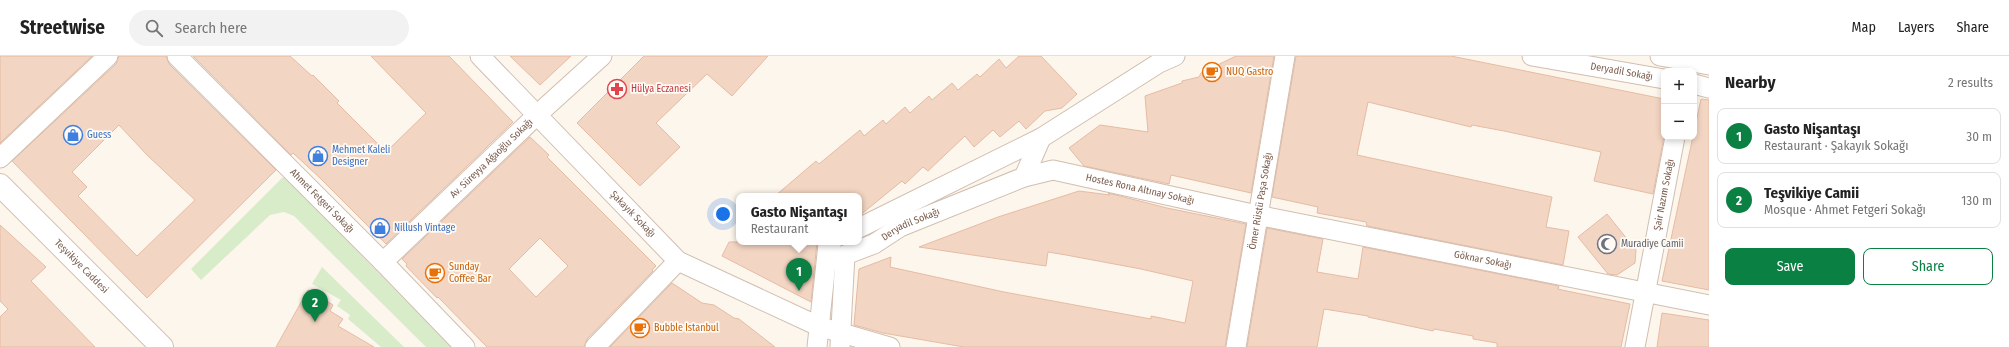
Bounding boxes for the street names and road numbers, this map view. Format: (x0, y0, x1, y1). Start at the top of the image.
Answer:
street label: Deryadil Sokağı (1589, 60, 1654, 83)
street label: Av. Süreyya Ağaoğlu Sokağı (448, 116, 535, 201)
street label: Ömer Rüstü Paşa Sokağı (1245, 152, 1275, 251)
street label: Şair Nazım Sokağı (1651, 158, 1677, 232)
street label: Ahmet Fetgeri Sokağı (287, 166, 356, 235)
street label: Hostes Rona Altınay Sokağı (1085, 171, 1195, 207)
street label: Şakayık Sokağı (608, 189, 658, 240)
street label: Deryadil Sokağı (879, 206, 942, 243)
street label: Teşvikiye Caddesi (52, 237, 111, 296)
street label: Göknar Sokağı (1453, 248, 1513, 272)

